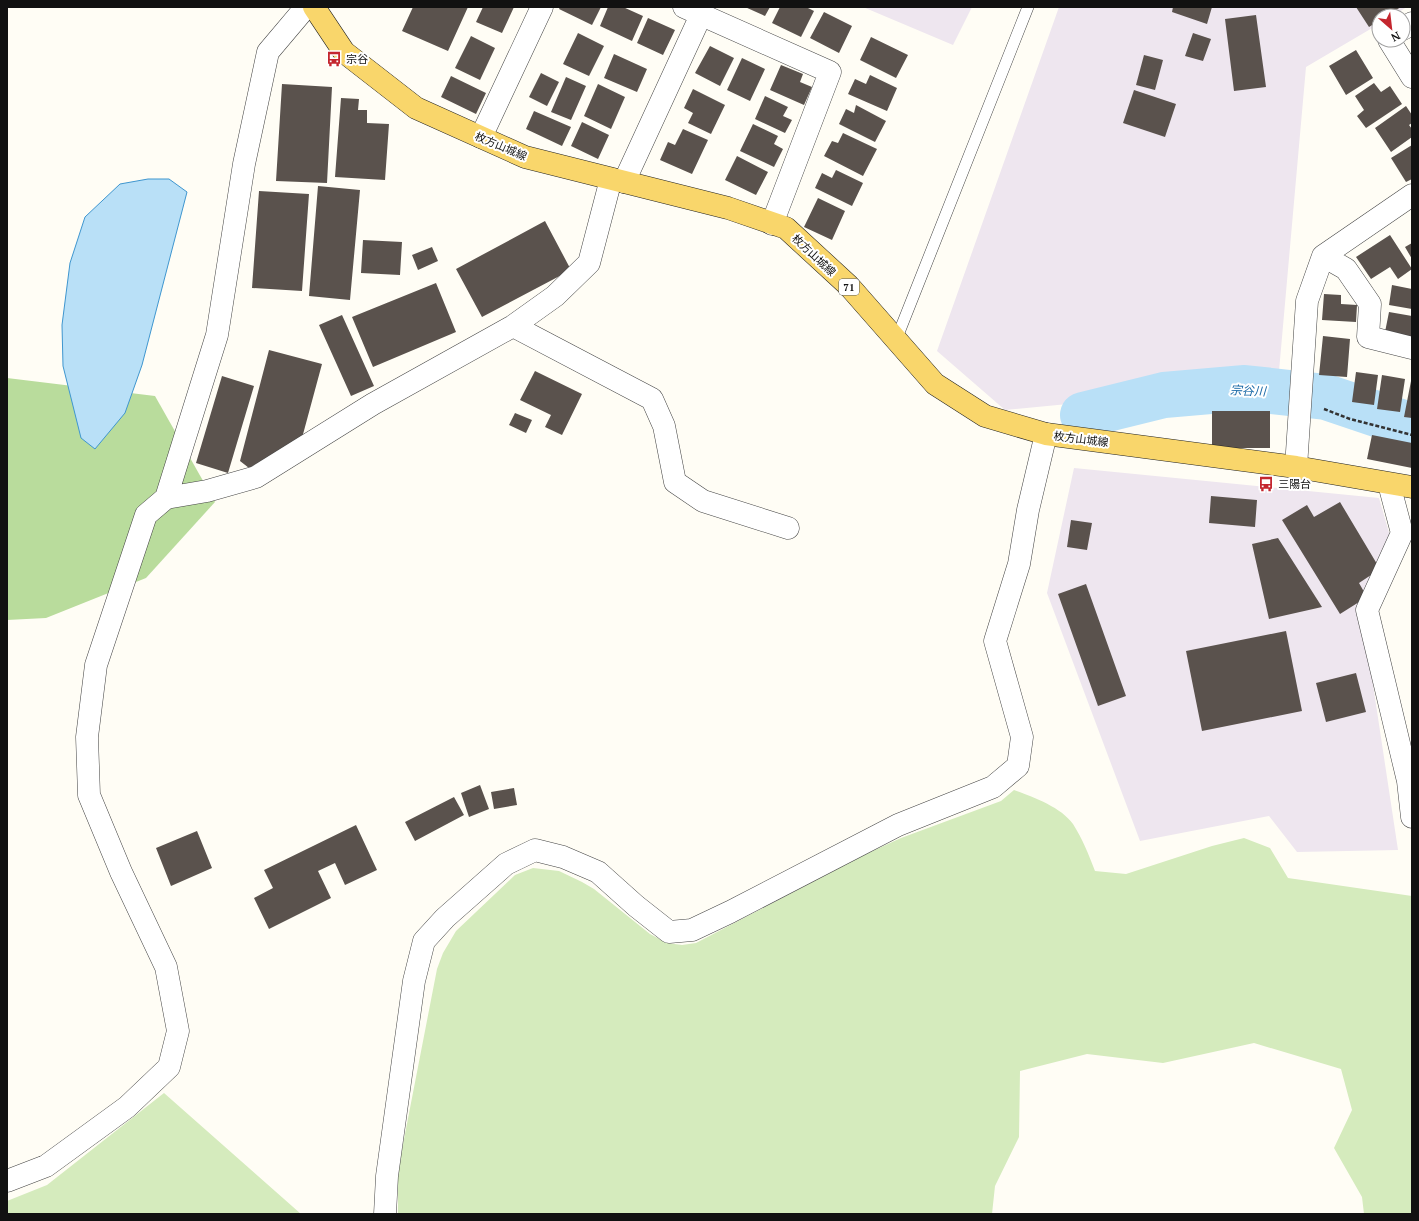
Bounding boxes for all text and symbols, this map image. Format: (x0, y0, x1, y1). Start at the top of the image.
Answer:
north arrow (1371, 8, 1411, 48)
text: N (1388, 29, 1403, 45)
bus stop icon: 宗谷 (325, 50, 343, 68)
place label: 宗谷 (346, 52, 368, 66)
street label: 枚方山城線 (473, 129, 529, 163)
street label: 枚方山城線 (789, 231, 839, 279)
road number: 71 (839, 279, 859, 295)
water label: 宗谷川 (1230, 382, 1268, 399)
street label: 枚方山城線 (1053, 429, 1109, 449)
bus stop icon: 三陽台 (1257, 475, 1275, 493)
place label: 三陽台 (1278, 477, 1311, 491)

